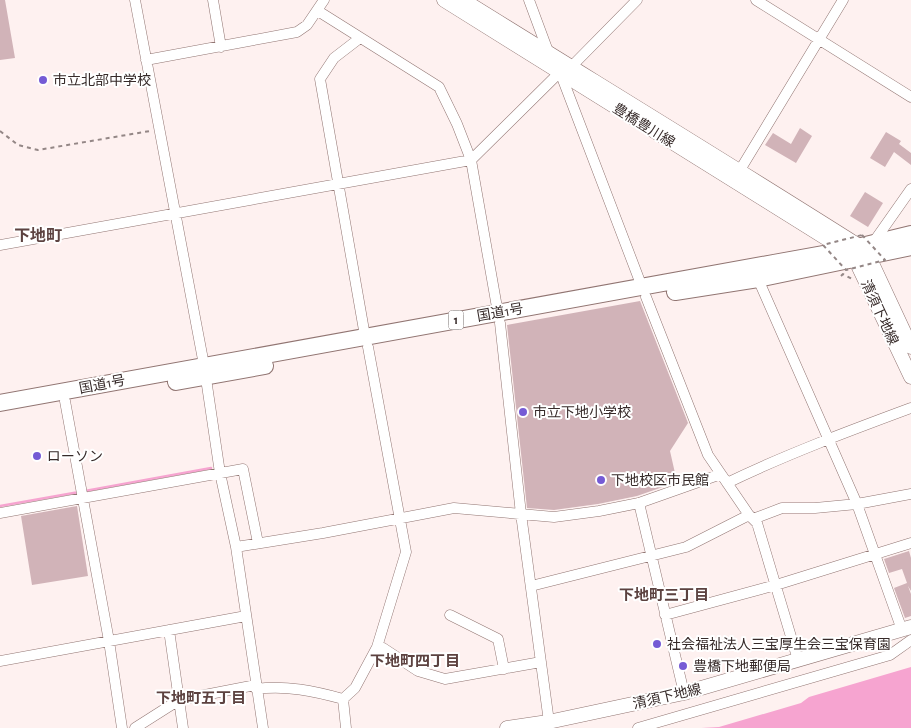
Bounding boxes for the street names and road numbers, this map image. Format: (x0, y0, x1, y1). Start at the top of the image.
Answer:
street label: 豊橋豊川線 (610, 101, 677, 150)
street label: 清須下地線 (858, 277, 901, 347)
street label: 国道1号 (476, 301, 524, 324)
road number: 1 (448, 310, 464, 330)
street label: 国道1号 (78, 373, 127, 396)
street label: 清須下地線 (631, 681, 703, 712)

